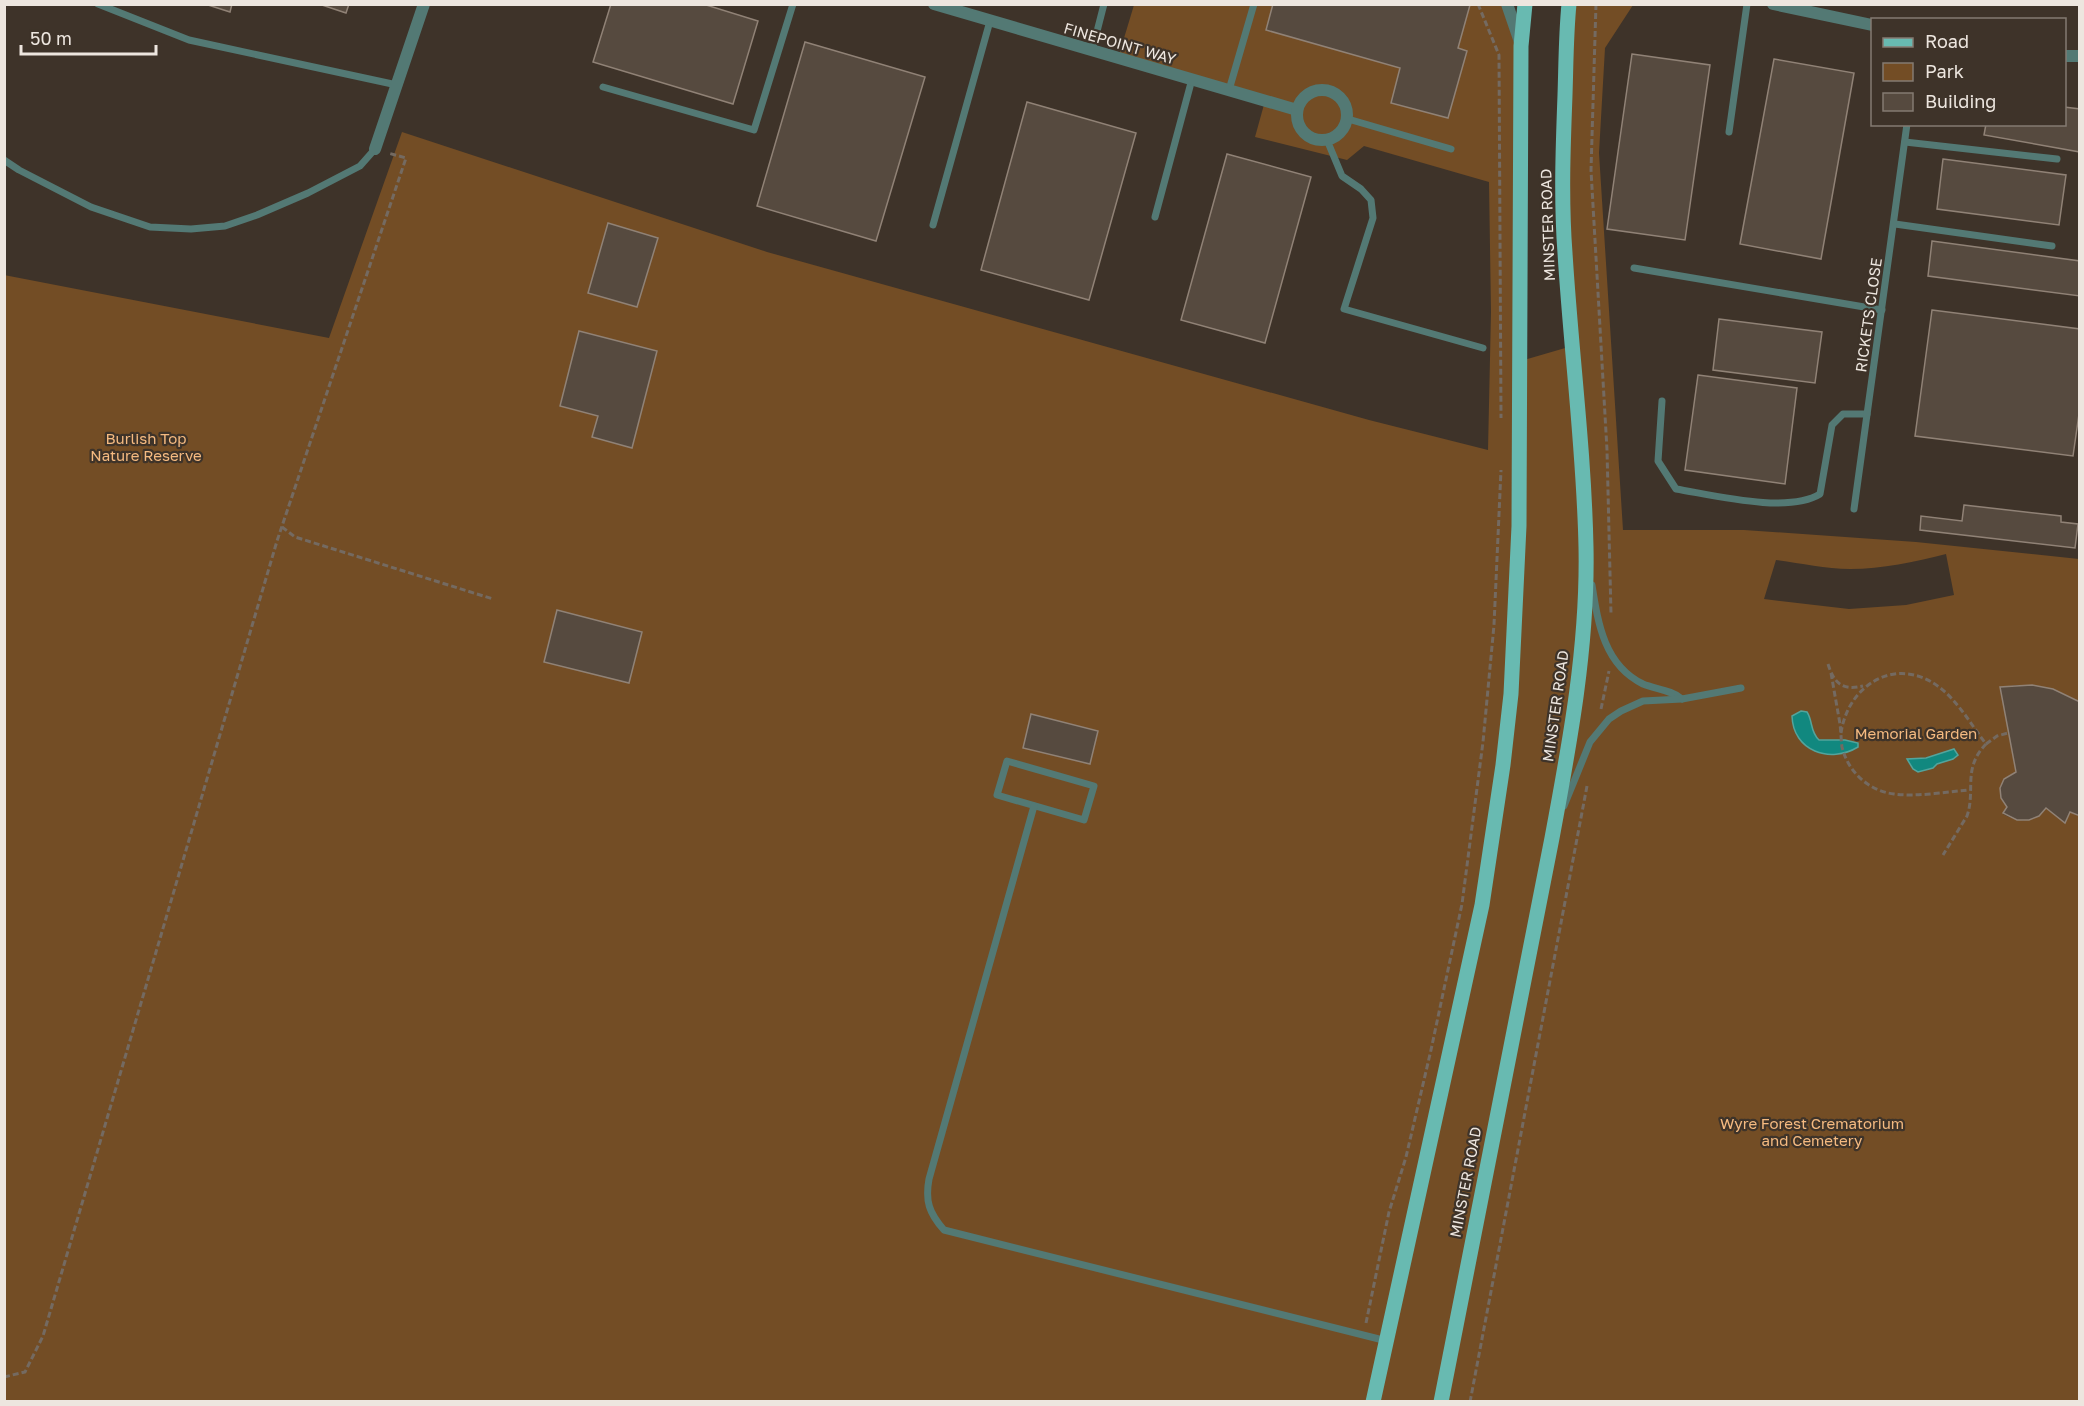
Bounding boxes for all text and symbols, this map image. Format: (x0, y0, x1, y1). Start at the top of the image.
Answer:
scale bar (21, 18, 156, 56)
street label: FINEPOINT WAY (1062, 18, 1179, 68)
legend (1871, 18, 2066, 126)
text: 50 m (30, 27, 72, 49)
text: Road (1925, 30, 1969, 52)
text: Park (1925, 60, 1964, 82)
text: Building (1925, 90, 1996, 112)
street label: MINSTER ROAD (1536, 169, 1558, 281)
street label: RICKETS CLOSE (1851, 257, 1885, 373)
park label: Burlish Top Nature Reserve (90, 429, 202, 464)
street label: MINSTER ROAD (1538, 649, 1572, 763)
park label: Memorial Garden (1855, 724, 1977, 742)
park label: Wyre Forest Crematorium and Cemetery (1720, 1114, 1904, 1149)
street label: MINSTER ROAD (1445, 1125, 1485, 1239)

